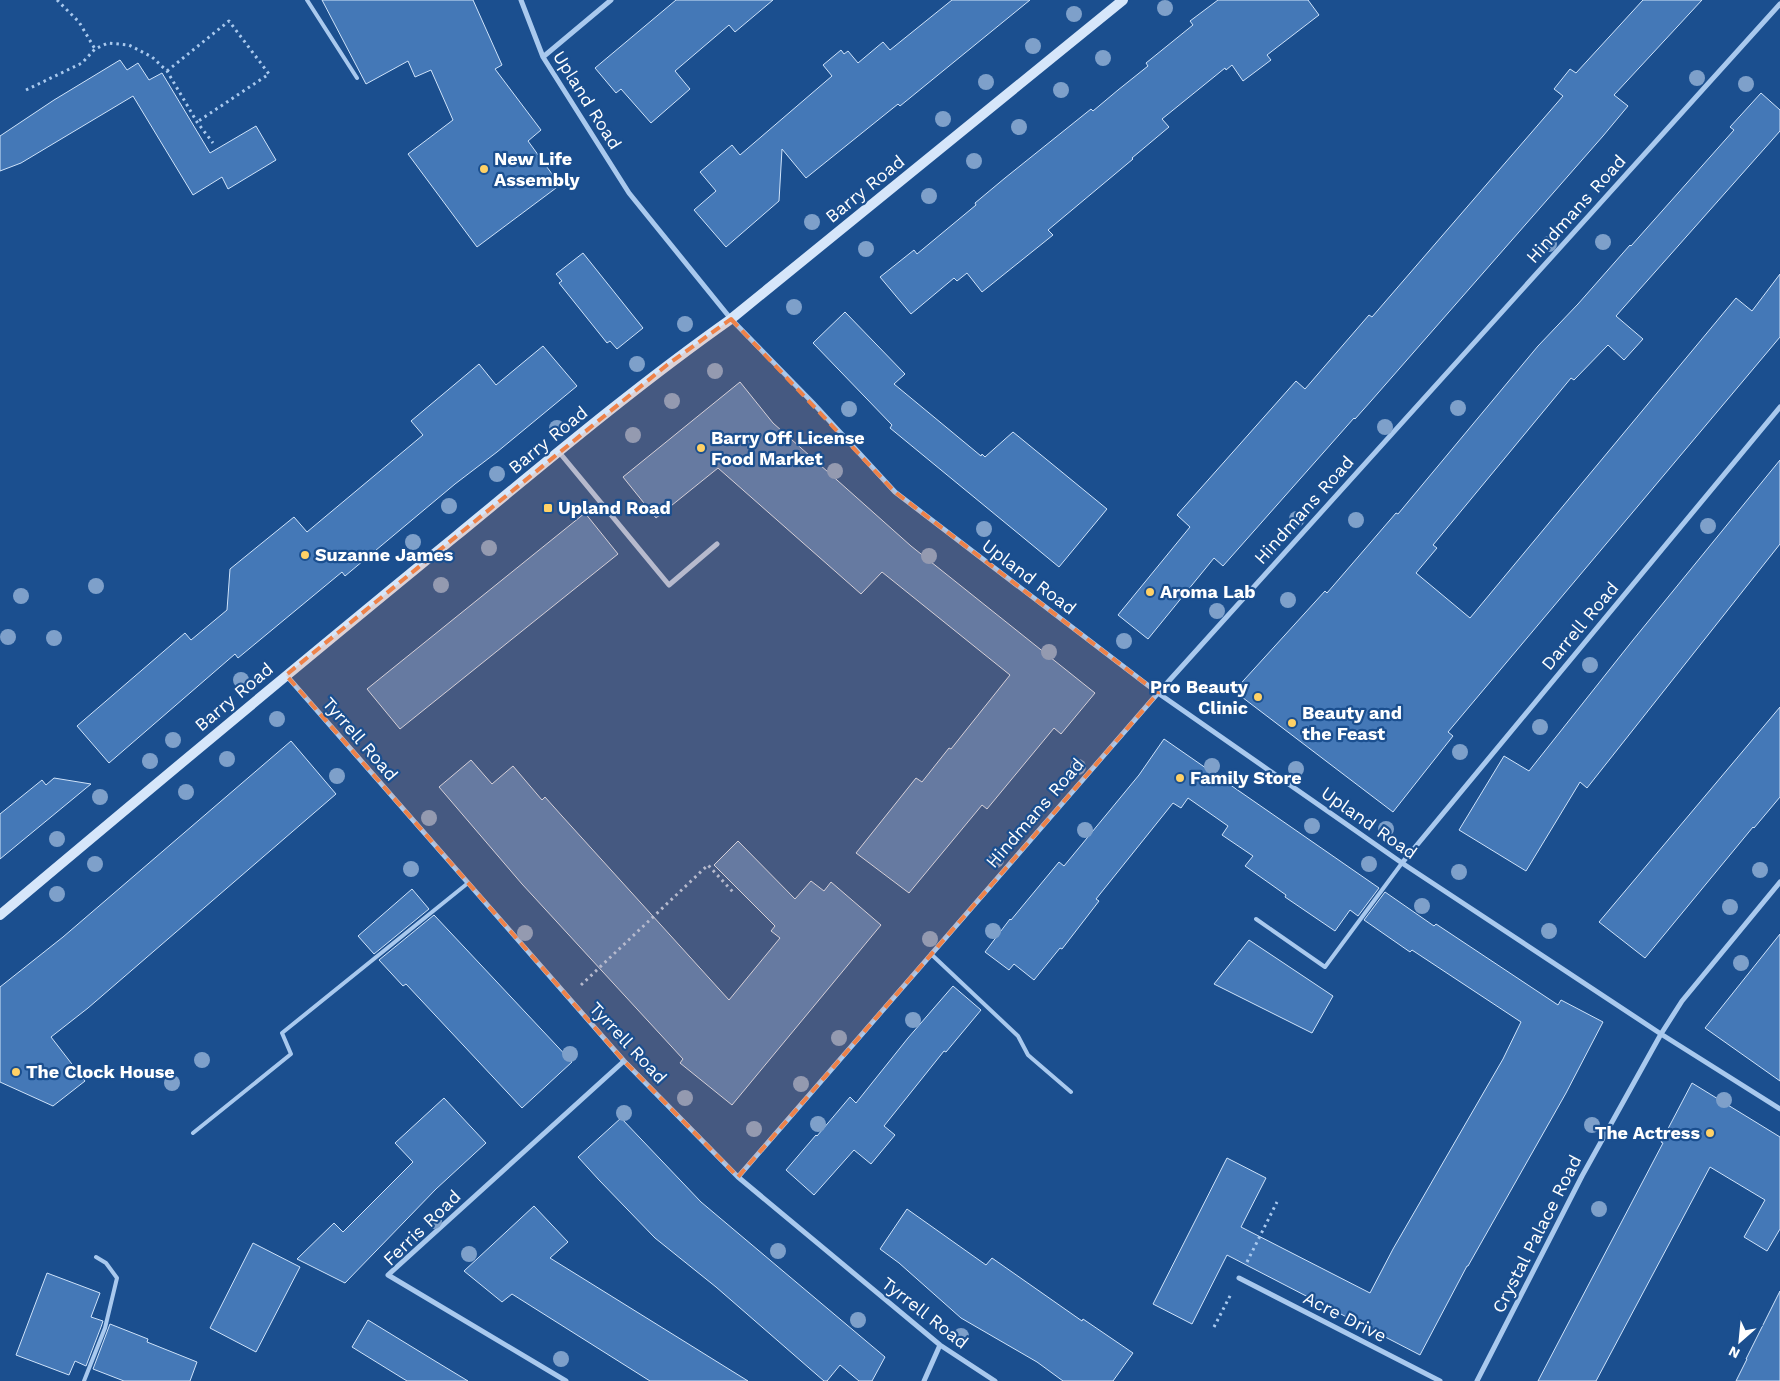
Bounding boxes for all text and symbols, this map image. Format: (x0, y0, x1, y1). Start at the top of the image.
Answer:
street label: Upland Road (549, 47, 626, 153)
place label: New Life Assembly (494, 148, 581, 190)
street label: Barry Road (821, 150, 908, 227)
street label: Hindmans Road (1521, 150, 1630, 267)
marker: New Life Assembly (478, 163, 490, 175)
street label: Barry Road (504, 401, 591, 478)
place label: Barry Off License Food Market (711, 427, 865, 469)
marker: Barry Off License Food Market (695, 442, 707, 454)
street label: Hindmans Road (1249, 451, 1358, 568)
place label: Upland Road (558, 497, 671, 518)
marker: Upland Road (542, 502, 554, 514)
street label: Upland Road (978, 534, 1080, 619)
place label: Suzanne James (315, 544, 454, 565)
marker: Suzanne James (299, 549, 311, 561)
street label: Darrell Road (1537, 577, 1623, 674)
place label: Aroma Lab (1160, 581, 1255, 602)
marker: Aroma Lab (1144, 586, 1156, 598)
street label: Barry Road (190, 658, 277, 735)
place label: Pro Beauty Clinic (1150, 676, 1249, 718)
marker: Pro Beauty Clinic (1252, 691, 1264, 703)
street label: Tyrrell Road (318, 693, 402, 785)
place label: Beauty and the Feast (1302, 702, 1402, 744)
marker: Beauty and the Feast (1286, 717, 1298, 729)
street label: Hindmans Road (981, 754, 1088, 872)
place label: Family Store (1190, 767, 1302, 788)
marker: Family Store (1174, 772, 1186, 784)
street label: Upland Road (1317, 782, 1421, 863)
street label: Tyrrell Road (585, 997, 671, 1088)
place label: The Clock House (26, 1061, 175, 1082)
marker: The Clock House (10, 1066, 22, 1078)
place label: The Actress (1595, 1122, 1700, 1143)
marker: The Actress (1704, 1127, 1716, 1139)
street label: Crystal Palace Road (1488, 1151, 1585, 1316)
street label: Ferris Road (379, 1186, 465, 1270)
street label: Tyrrell Road (878, 1272, 973, 1353)
street label: Acre Drive (1300, 1287, 1390, 1346)
north arrow (1715, 1316, 1765, 1366)
text: N (1726, 1343, 1742, 1362)

